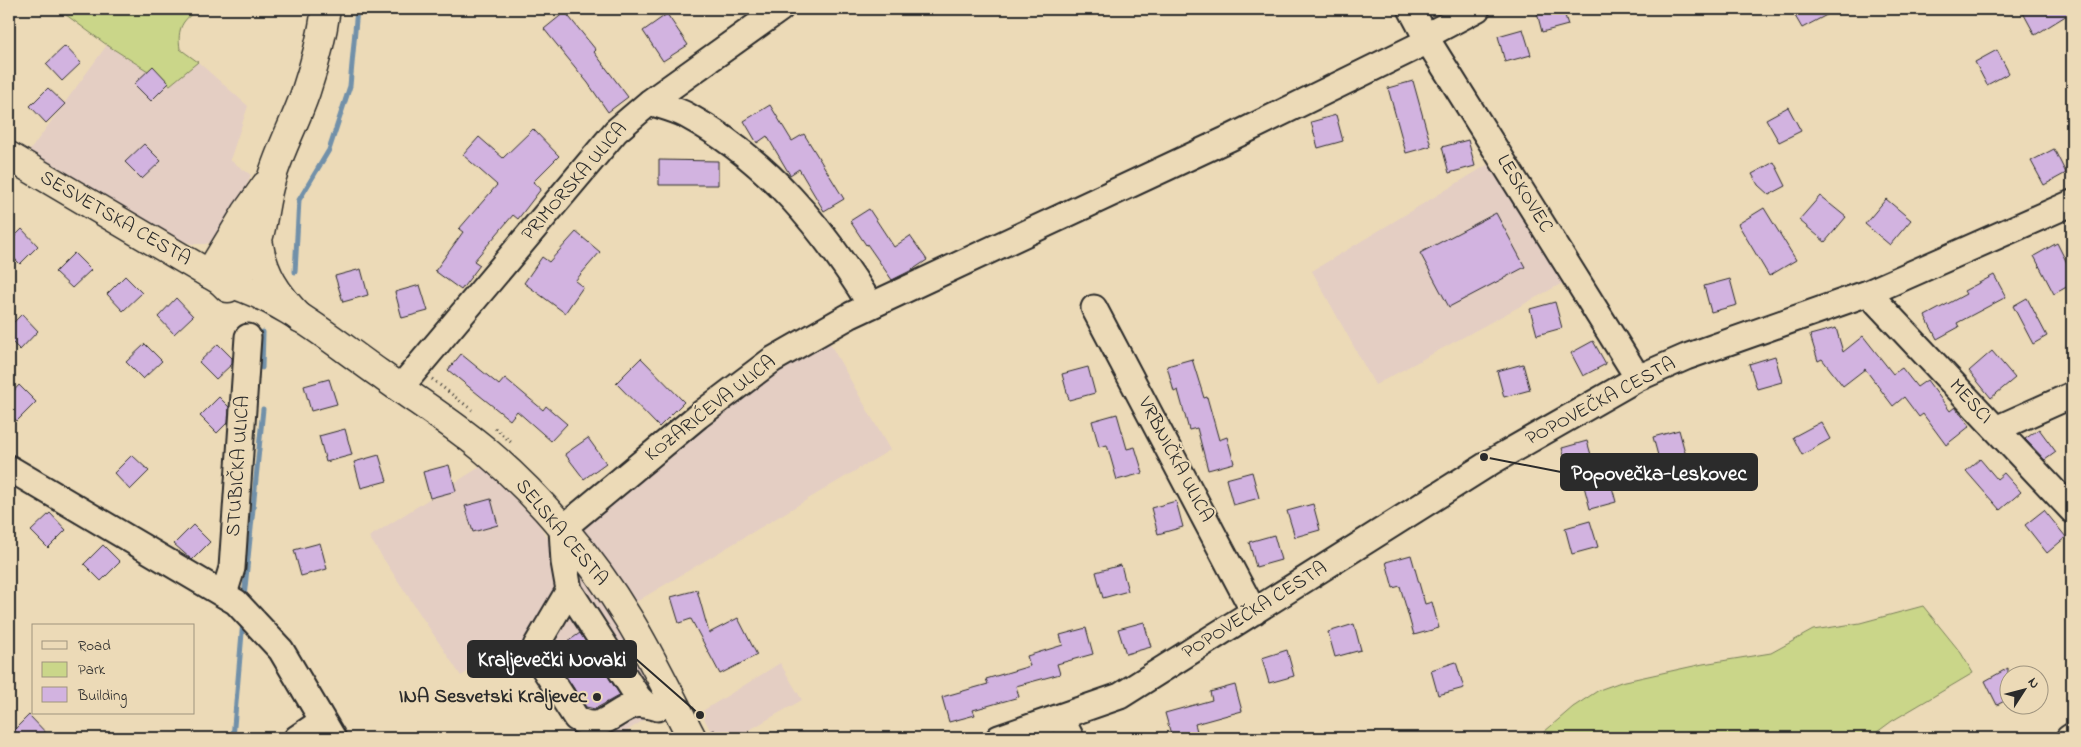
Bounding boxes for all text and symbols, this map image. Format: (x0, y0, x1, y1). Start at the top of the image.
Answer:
street label: PRIMORSKA ULICA (515, 116, 635, 248)
street label: LESKOVEC (1488, 149, 1560, 239)
street label: SESVETSKA CESTA (34, 164, 196, 274)
street label: KOZARIĆEVA ULICA (639, 349, 783, 469)
street label: POPOVEČKA CESTA (1521, 350, 1681, 454)
street label: MESCI (1941, 373, 1999, 431)
street label: VRBNIČKA ULICA (1129, 391, 1220, 528)
street label: STUBIČKA ULICA (220, 395, 258, 537)
callout: Popovečka-Leskovec (1561, 454, 1757, 490)
text: Popovečka-Leskovec (1571, 460, 1747, 490)
street label: SELSKA CESTA (507, 473, 615, 593)
street label: POPOVEČKA CESTA (1177, 555, 1333, 667)
legend (32, 624, 195, 714)
text: Road (78, 635, 111, 657)
callout: Kraljevečki Novaki (468, 641, 636, 677)
text: Kraljevečki Novaki (478, 646, 626, 676)
text: Park (78, 659, 106, 681)
north arrow (1998, 664, 2048, 714)
text: N (2022, 673, 2045, 693)
place label: INA Sesvetski Kraljevec (399, 683, 588, 712)
text: Building (77, 685, 127, 708)
marker: INA Sesvetski Kraljevec (591, 691, 603, 703)

